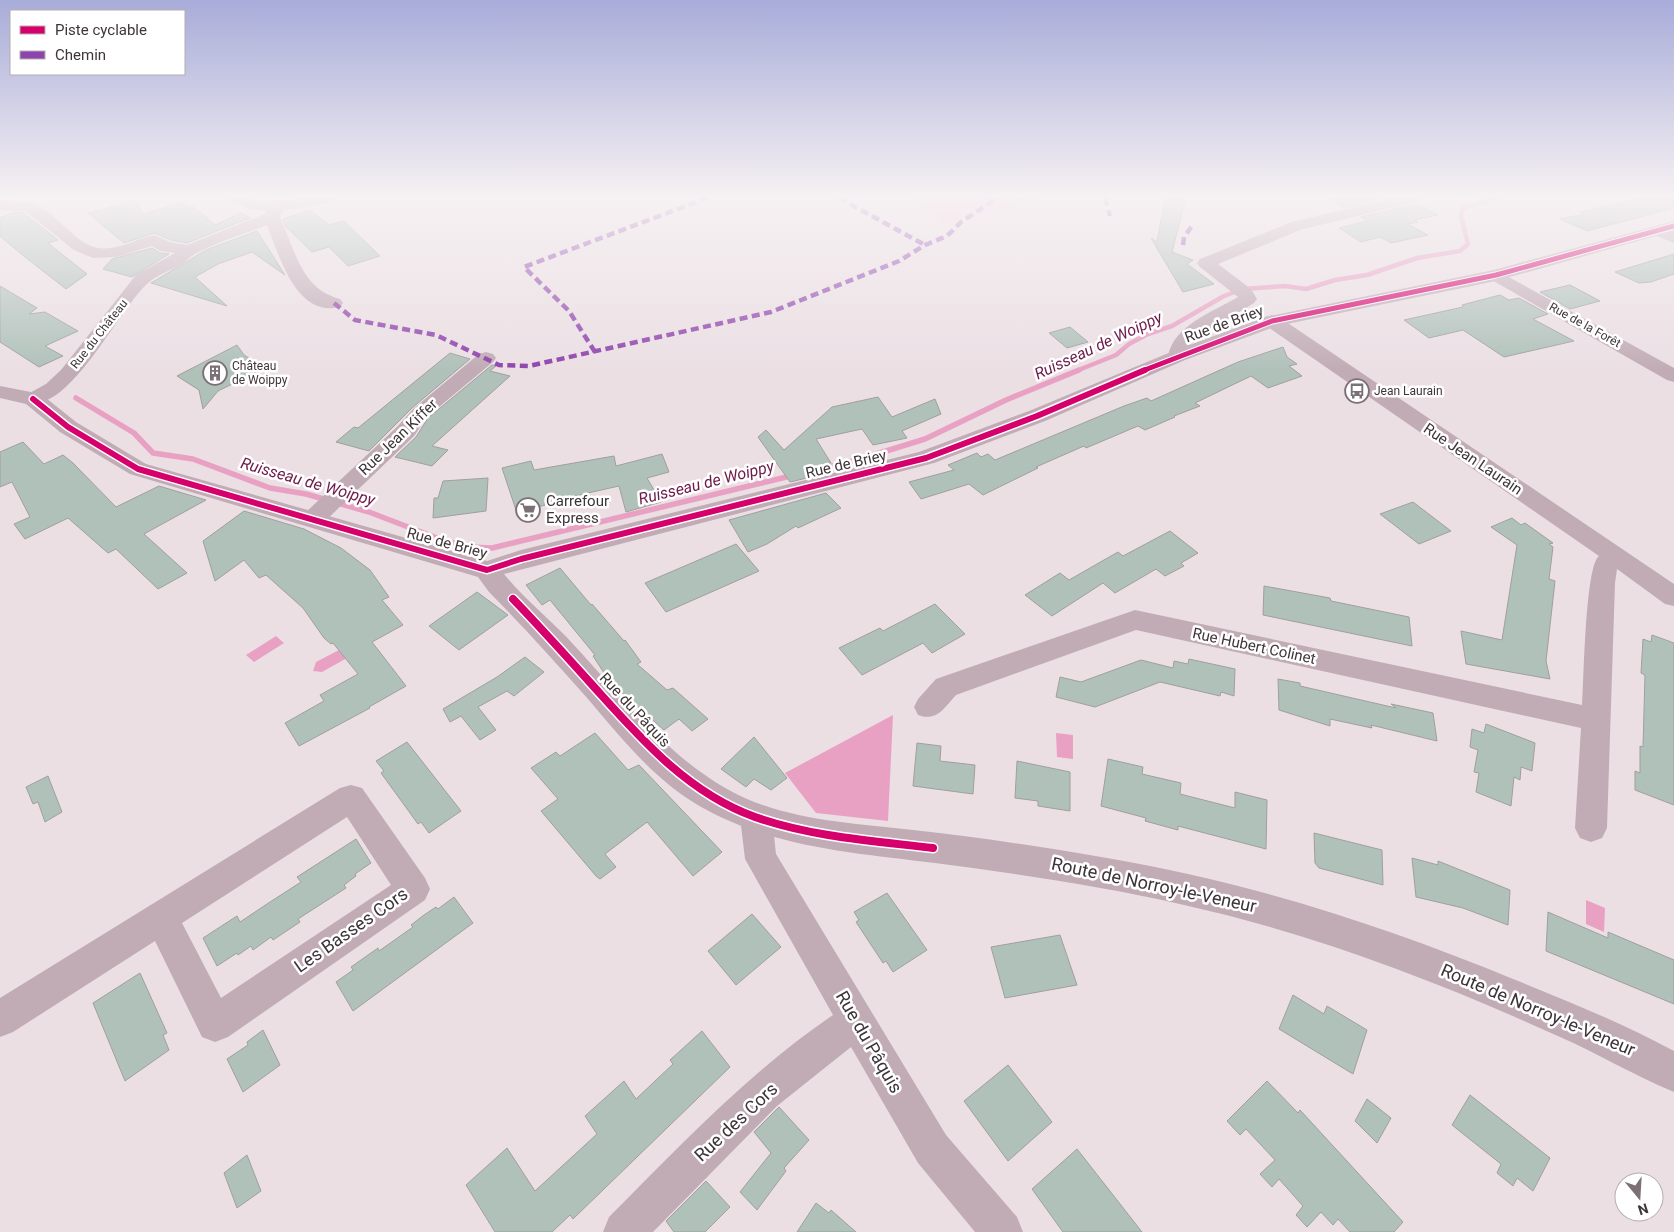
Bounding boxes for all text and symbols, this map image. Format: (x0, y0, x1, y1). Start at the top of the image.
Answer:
legend (10, 10, 185, 75)
text: Piste cyclable (55, 21, 147, 39)
text: Chemin (55, 46, 106, 64)
street label: Rue du Château (68, 297, 130, 371)
street label: Rue de la Forêt (1547, 300, 1623, 350)
street label: Rue de Briey (1182, 301, 1266, 347)
water label: Ruisseau de Woippy (1031, 307, 1166, 383)
place label: Château de Woippy (232, 359, 288, 387)
building icon: Château de Woippy (202, 360, 228, 386)
bus stop icon: Jean Laurain (1344, 378, 1370, 404)
place label: Jean Laurain (1374, 384, 1443, 398)
street label: Rue Jean Kiffer (355, 395, 441, 479)
street label: Rue Jean Laurain (1420, 419, 1526, 499)
street label: Rue de Briey (804, 446, 888, 482)
water label: Ruisseau de Woippy (239, 453, 378, 510)
water label: Ruisseau de Woippy (636, 456, 776, 508)
place label: Carrefour Express (546, 492, 609, 527)
supermarket icon: Carrefour Express (515, 497, 541, 523)
street label: Rue de Briey (405, 524, 489, 562)
street label: Rue Hubert Colinet (1191, 624, 1317, 668)
street label: Rue du Pâquis (596, 669, 674, 751)
street label: Route de Norroy-le-Veneur (1050, 853, 1259, 917)
street label: Les Basses Cors (290, 883, 411, 976)
street label: Route de Norroy-le-Veneur (1438, 959, 1639, 1060)
street label: Rue du Pâquis (832, 987, 907, 1097)
street label: Rue des Cors (690, 1078, 782, 1165)
north arrow (1614, 1172, 1664, 1222)
text: N (1636, 1200, 1650, 1219)

